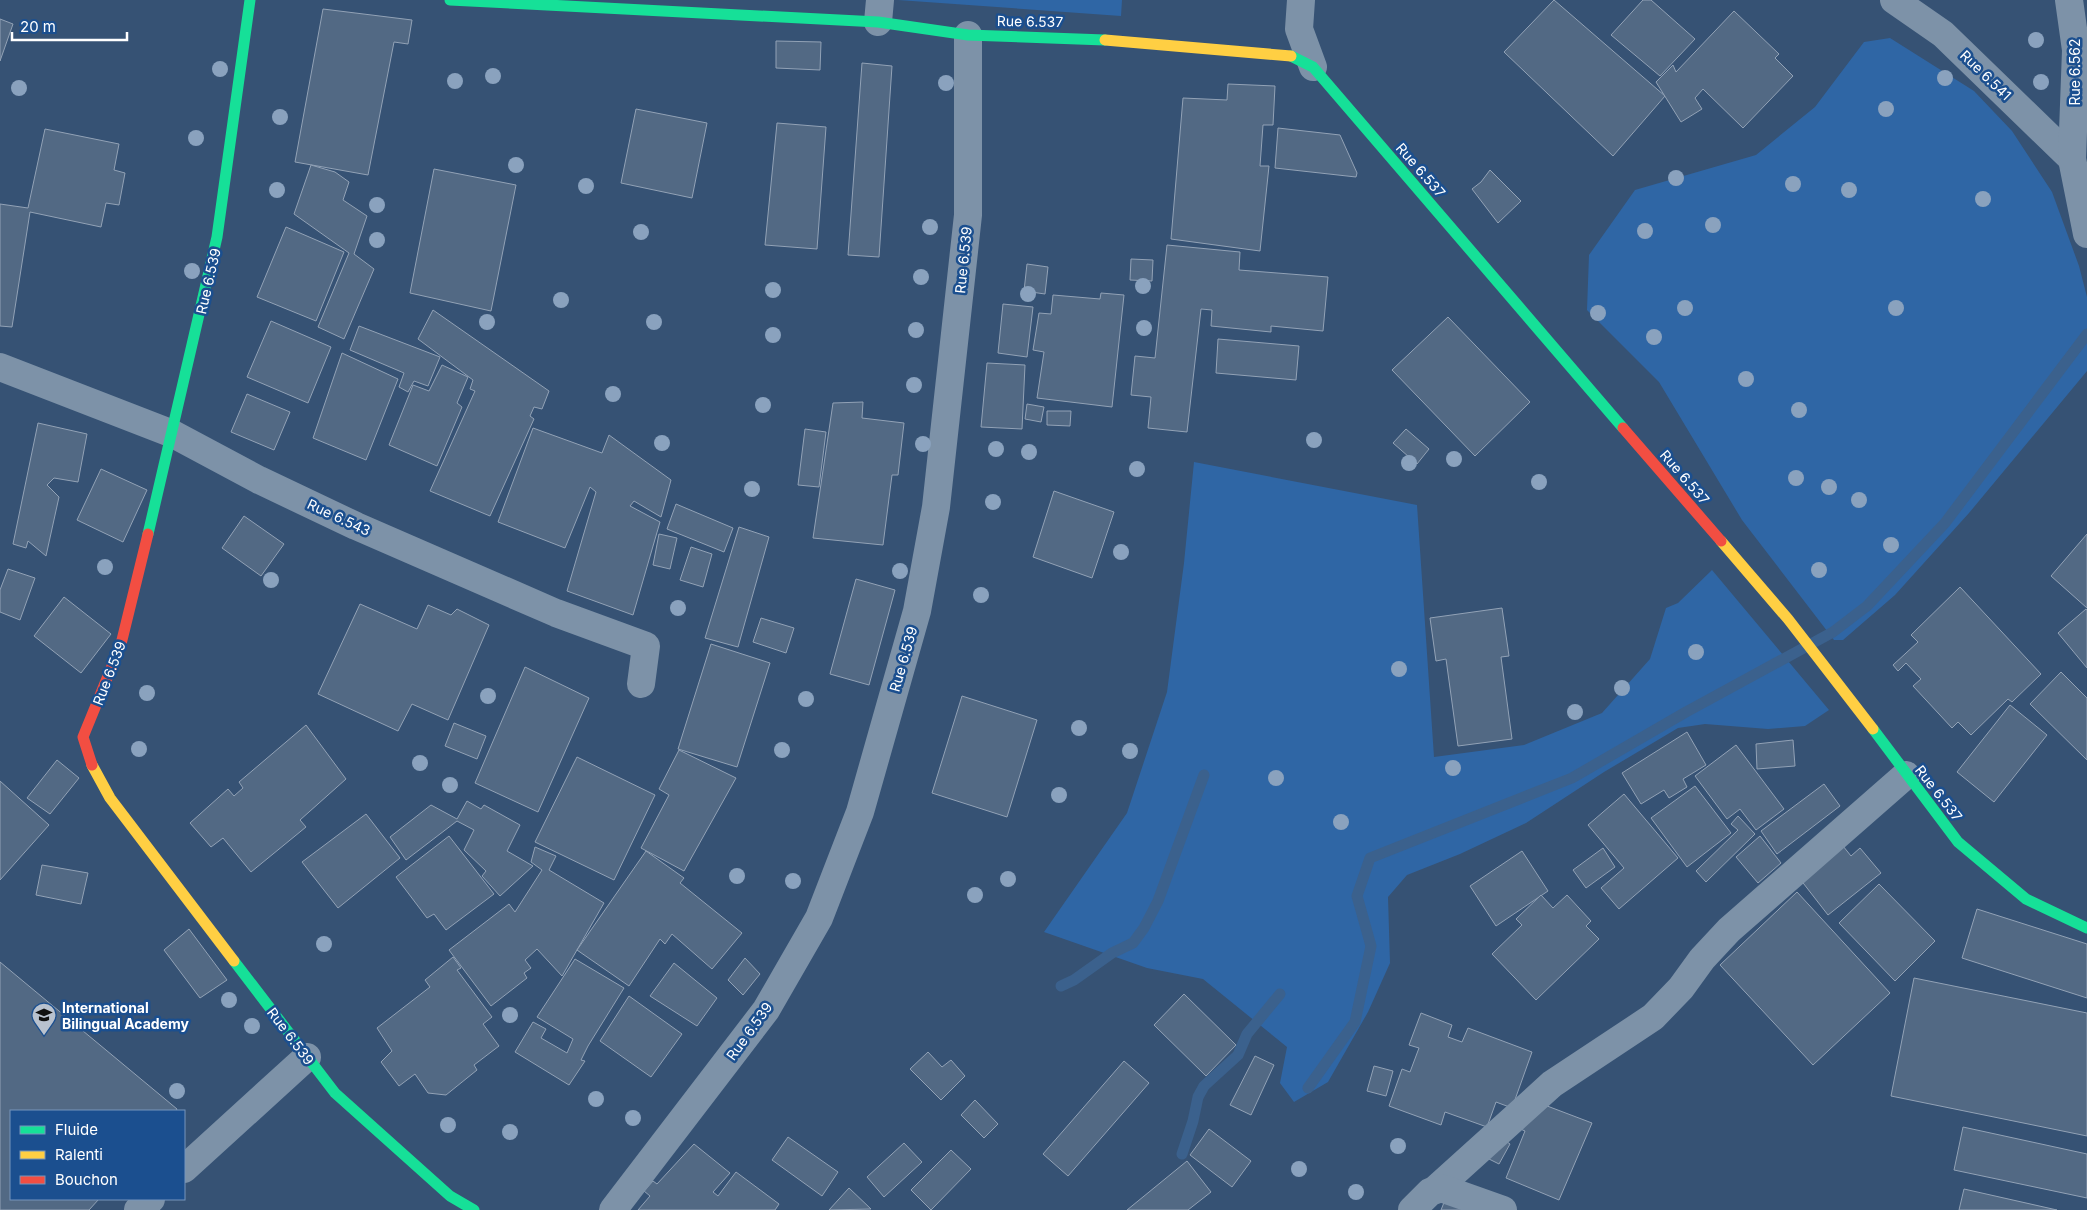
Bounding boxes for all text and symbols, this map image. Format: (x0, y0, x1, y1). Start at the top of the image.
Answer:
scale bar (12, 10, 128, 42)
street label: Rue 6.537 (997, 12, 1063, 30)
text: 20 m (20, 17, 56, 36)
street label: Rue 6.562 (2066, 38, 2083, 106)
street label: Rue 6.541 (1957, 47, 2015, 103)
street label: Rue 6.537 (1393, 139, 1449, 201)
street label: Rue 6.539 (951, 226, 975, 294)
street label: Rue 6.539 (192, 246, 224, 316)
street label: Rue 6.537 (1657, 446, 1713, 508)
street label: Rue 6.543 (305, 495, 373, 539)
street label: Rue 6.539 (886, 624, 920, 694)
street label: Rue 6.539 (89, 639, 129, 707)
street label: Rue 6.537 (1912, 762, 1966, 824)
place label: International Bilingual Academy (62, 999, 189, 1032)
street label: Rue 6.539 (722, 999, 776, 1063)
school or university icon: International Bilingual Academy (31, 1002, 57, 1036)
street label: Rue 6.539 (264, 1004, 318, 1068)
legend (10, 1110, 185, 1200)
text: Fluide (55, 1120, 98, 1139)
text: Ralenti (55, 1145, 103, 1164)
text: Bouchon (55, 1170, 118, 1189)

